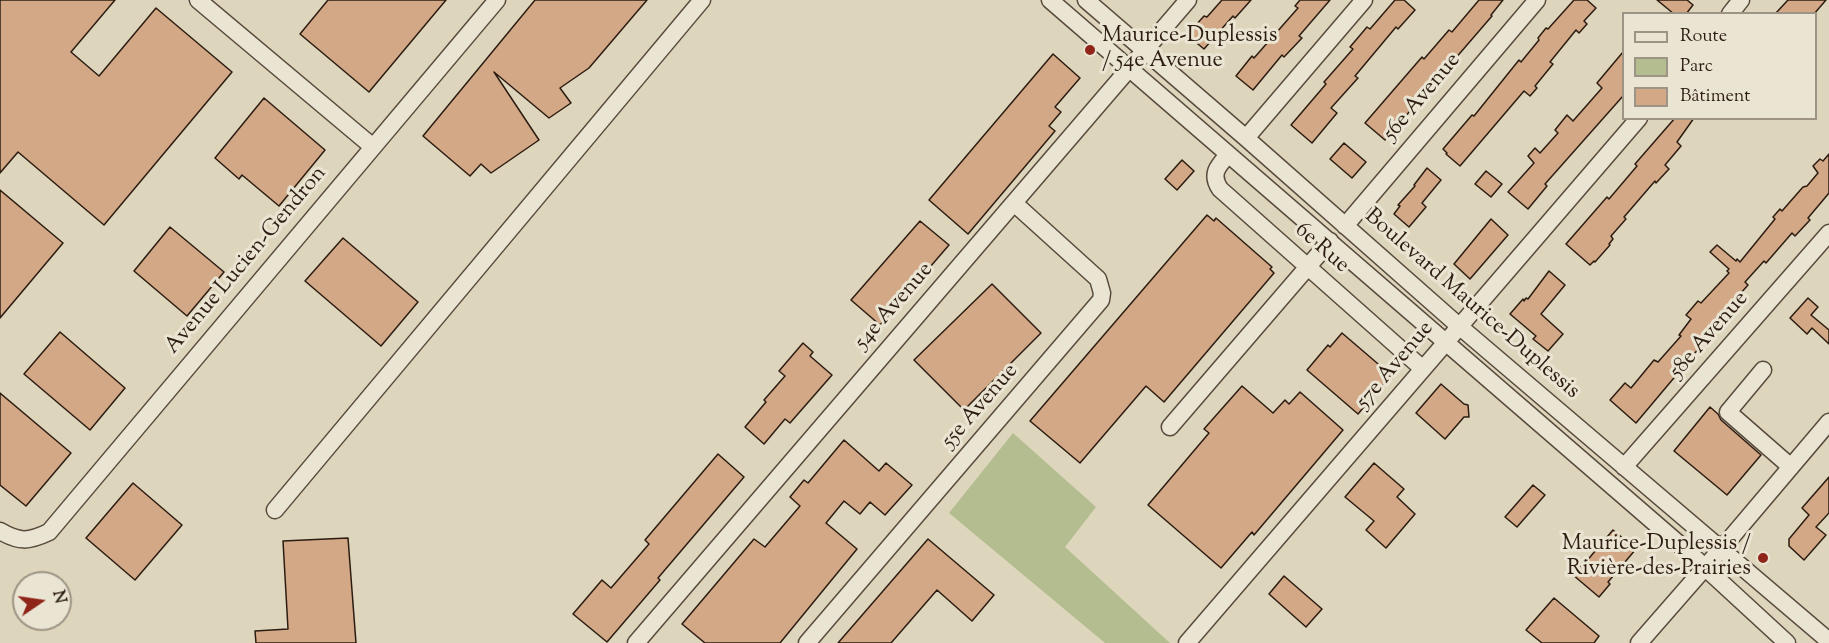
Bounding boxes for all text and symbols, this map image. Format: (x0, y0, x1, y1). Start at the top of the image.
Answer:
legend (1622, 12, 1817, 120)
place label: Maurice-Duplessis / 54e Avenue (1102, 24, 1277, 76)
text: Route (1680, 24, 1727, 50)
marker: Maurice-Duplessis / 54e Avenue (1083, 43, 1097, 57)
street label: 56e Avenue (1379, 49, 1467, 147)
text: Parc (1680, 54, 1713, 80)
text: Bâtiment (1680, 84, 1750, 110)
street label: Avenue Lucien-Gendron (161, 162, 333, 360)
street label: Boulevard Maurice-Duplessis (1358, 204, 1584, 406)
street label: 6e Rue (1288, 218, 1354, 280)
street label: 54e Avenue (850, 258, 940, 356)
street label: 58e Avenue (1665, 287, 1755, 385)
street label: 57e Avenue (1352, 317, 1440, 415)
street label: 55e Avenue (937, 359, 1025, 455)
place label: Maurice-Duplessis / Rivière-des-Prairies (1562, 532, 1751, 584)
marker: Maurice-Duplessis / Rivière-des-Prairies (1756, 551, 1770, 565)
north arrow (12, 571, 72, 631)
text: N (45, 588, 71, 606)

